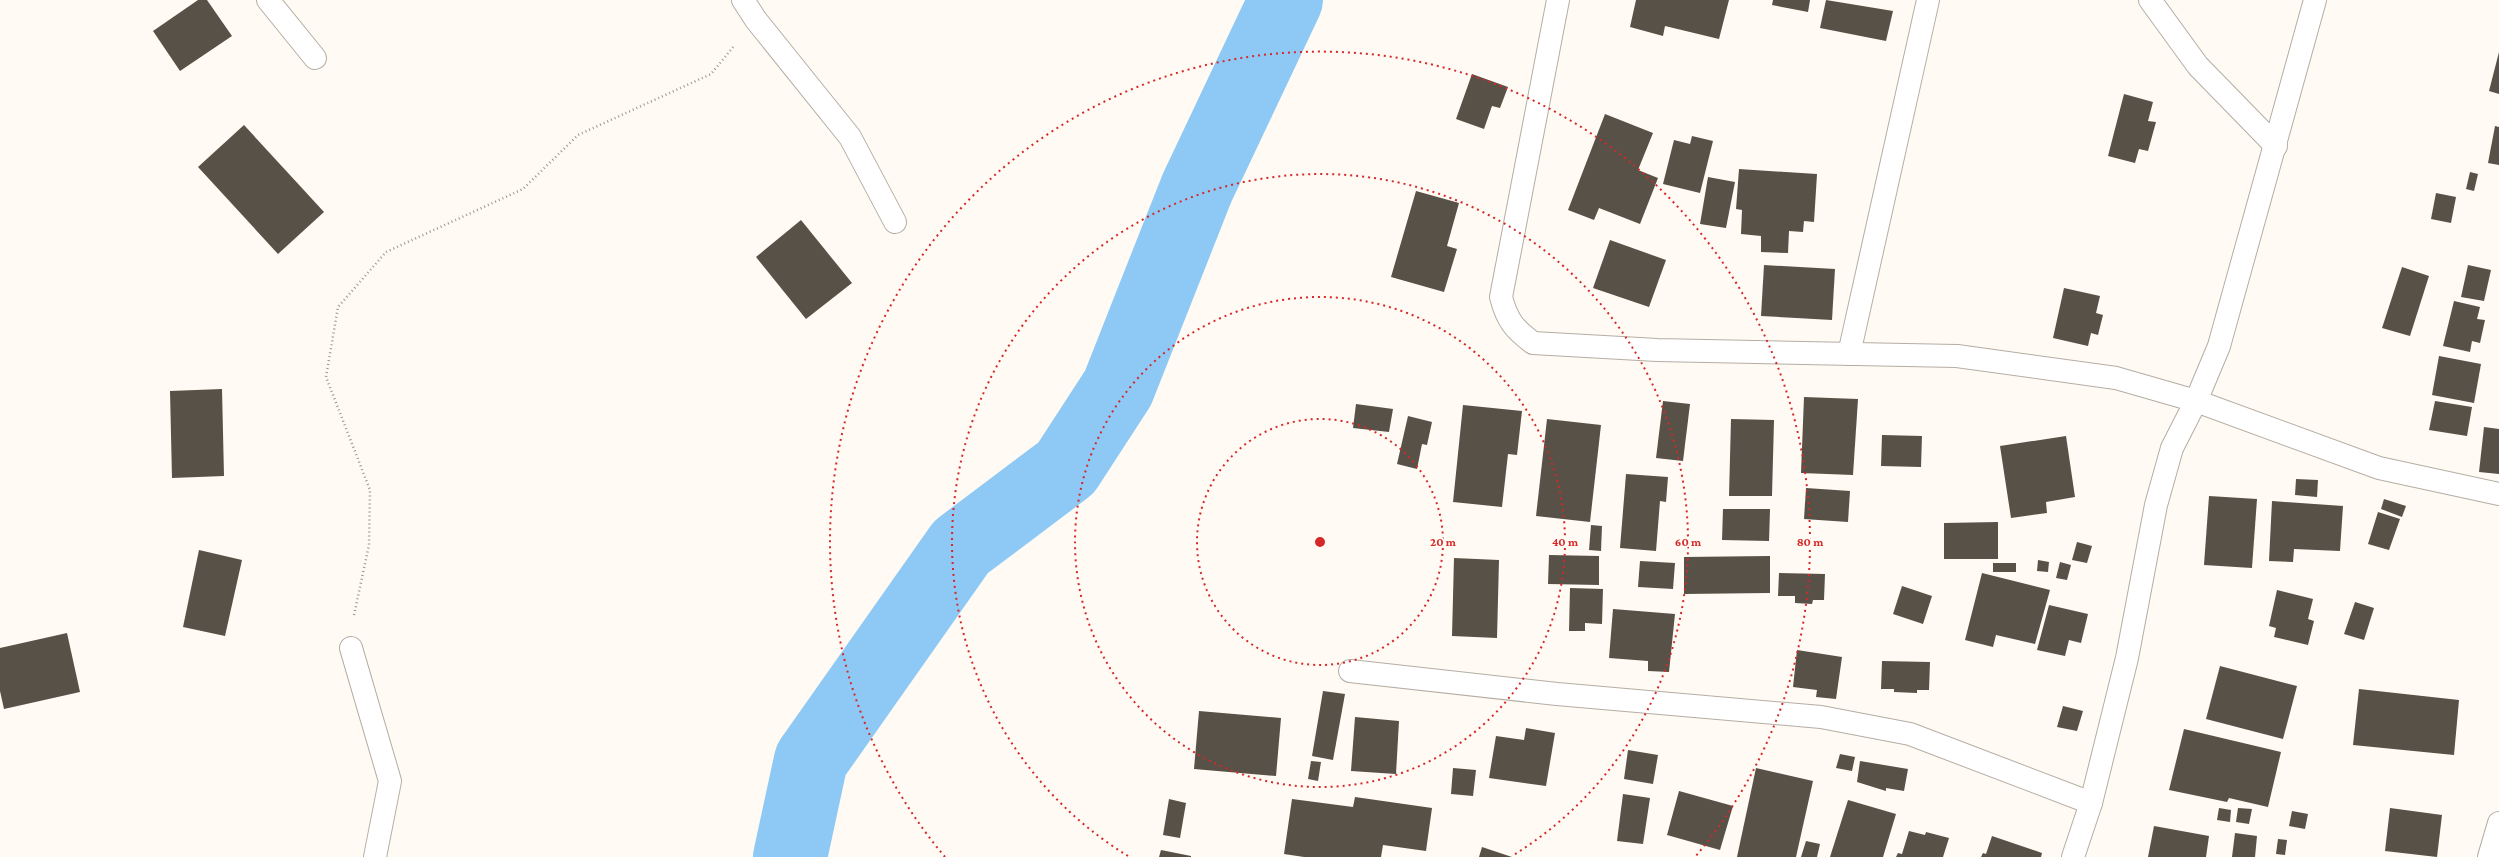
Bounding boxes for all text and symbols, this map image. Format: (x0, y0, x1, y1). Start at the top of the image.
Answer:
centre of rings (1313, 535, 1327, 549)
text: 20 m (1430, 535, 1457, 549)
text: 40 m (1552, 535, 1579, 549)
text: 60 m (1675, 535, 1702, 549)
text: 80 m (1797, 535, 1824, 549)

